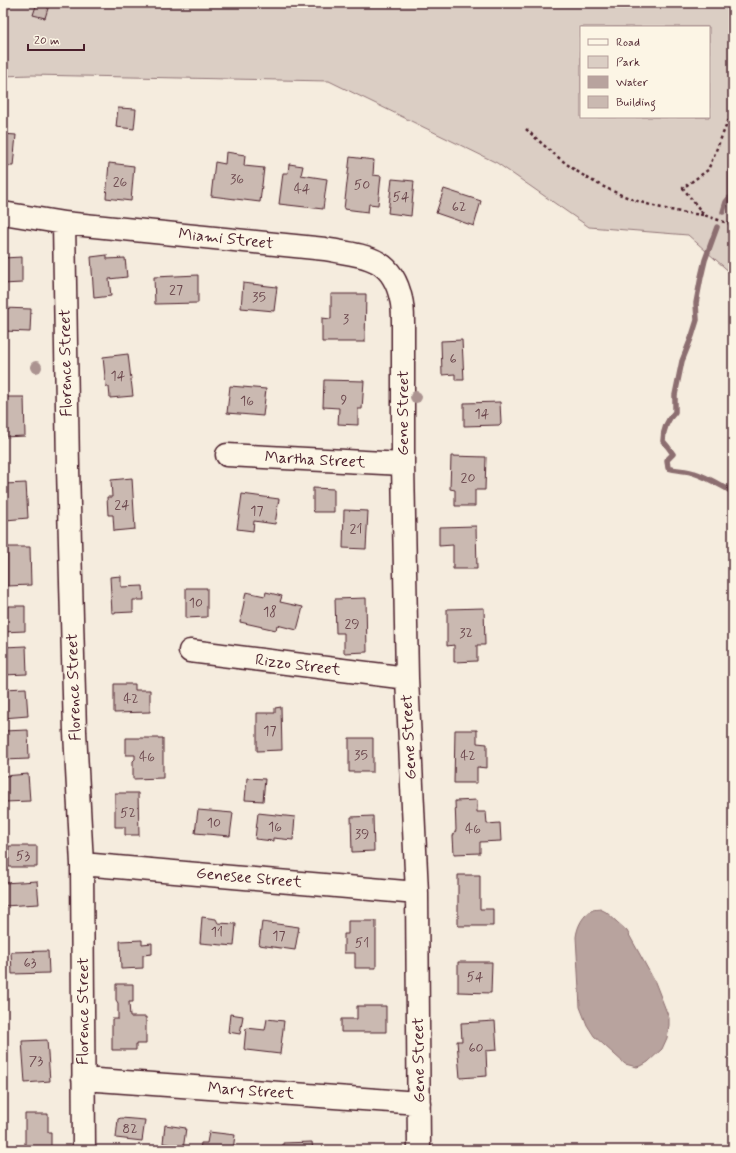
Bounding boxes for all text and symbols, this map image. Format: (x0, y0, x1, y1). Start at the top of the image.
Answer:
scale bar (28, 26, 84, 52)
legend (580, 26, 710, 118)
text: 20 m (34, 33, 60, 49)
text: Road (616, 35, 640, 51)
text: Park (616, 55, 640, 71)
text: Water (616, 75, 648, 91)
text: Building (616, 95, 656, 112)
house number: 36 (230, 170, 244, 188)
house number: 26 (113, 173, 128, 191)
house number: 50 (354, 176, 370, 194)
house number: 44 (294, 180, 311, 198)
house number: 54 (393, 188, 410, 206)
house number: 62 (452, 198, 466, 216)
street label: Miami Street (177, 224, 275, 254)
house number: 27 (169, 281, 183, 299)
house number: 35 (252, 288, 266, 306)
street label: Florence Street (55, 308, 77, 417)
house number: 3 (343, 310, 349, 328)
house number: 6 (449, 350, 457, 368)
house number: 14 (111, 367, 126, 385)
street label: Gene Street (393, 370, 414, 456)
house number: 9 (341, 391, 348, 409)
house number: 16 (240, 392, 254, 410)
house number: 14 (475, 405, 490, 423)
street label: Martha Street (264, 447, 366, 473)
house number: 20 (461, 469, 475, 487)
house number: 24 (114, 496, 130, 514)
house number: 17 (250, 502, 264, 520)
house number: 21 (350, 520, 362, 538)
house number: 10 (189, 594, 203, 612)
house number: 18 (263, 603, 277, 621)
house number: 29 (344, 615, 360, 633)
house number: 32 (459, 624, 473, 642)
street label: Florence Street (62, 632, 86, 741)
street label: Rizzo Street (254, 649, 343, 681)
house number: 42 (123, 690, 139, 708)
street label: Gene Street (396, 693, 422, 780)
house number: 17 (263, 722, 277, 740)
house number: 35 (354, 746, 368, 764)
house number: 42 (460, 747, 476, 765)
house number: 46 (139, 748, 155, 766)
house number: 52 (120, 804, 136, 822)
house number: 10 (207, 814, 221, 832)
house number: 16 (268, 818, 282, 836)
house number: 46 (465, 820, 481, 838)
house number: 39 (355, 825, 369, 843)
house number: 53 (16, 847, 30, 865)
street label: Genesee Street (195, 863, 303, 893)
house number: 11 (211, 923, 223, 941)
house number: 17 (272, 927, 286, 945)
house number: 51 (355, 934, 369, 952)
house number: 63 (23, 954, 37, 972)
street label: Florence Street (73, 957, 94, 1065)
house number: 54 (467, 968, 484, 986)
street label: Gene Street (408, 1017, 430, 1103)
house number: 60 (468, 1039, 484, 1057)
house number: 73 (29, 1052, 43, 1070)
street label: Mary Street (207, 1078, 295, 1105)
house number: 82 (122, 1120, 138, 1138)

